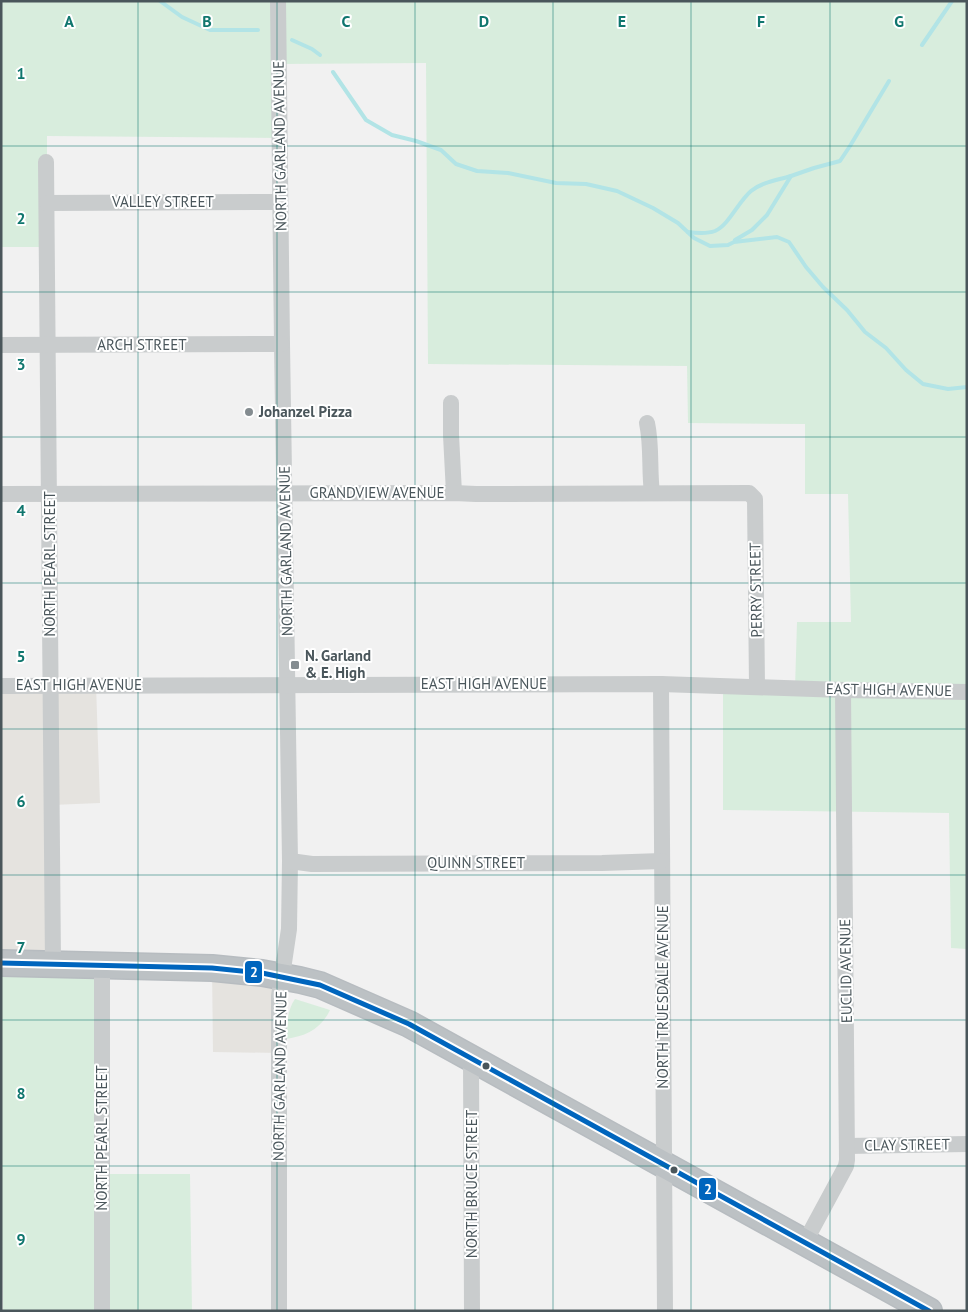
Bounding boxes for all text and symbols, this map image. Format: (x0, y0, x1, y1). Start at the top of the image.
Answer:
text: A (64, 11, 74, 31)
text: B (202, 11, 212, 31)
text: C (342, 11, 351, 31)
text: D (479, 11, 489, 31)
text: E (618, 11, 626, 31)
text: F (757, 11, 765, 31)
text: G (894, 11, 904, 31)
street label: NORTH GARLAND AVENUE (269, 61, 290, 231)
text: 1 (16, 63, 26, 83)
street label: VALLEY STREET (111, 192, 215, 211)
text: 2 (16, 208, 26, 228)
street label: ARCH STREET (97, 335, 187, 354)
text: 3 (16, 354, 26, 374)
place label: Johanzel Pizza (258, 402, 352, 421)
marker: Johanzel Pizza (243, 406, 255, 418)
street label: NORTH GARLAND AVENUE (275, 466, 296, 636)
street label: GRANDVIEW AVENUE (309, 483, 445, 502)
street label: NORTH PEARL STREET (40, 491, 59, 637)
text: 4 (16, 500, 26, 520)
street label: PERRY STREET (745, 542, 766, 638)
text: 5 (16, 646, 26, 666)
place label: N. Garland & E. High (305, 646, 371, 682)
marker: N. Garland & E. High (289, 659, 301, 671)
street label: EAST HIGH AVENUE (421, 674, 547, 693)
street label: EAST HIGH AVENUE (16, 675, 142, 694)
street label: EAST HIGH AVENUE (826, 679, 952, 700)
text: 6 (16, 791, 26, 811)
street label: QUINN STREET (427, 853, 526, 872)
street label: NORTH TRUESDALE AVENUE (653, 905, 672, 1089)
street label: EUCLID AVENUE (835, 919, 856, 1023)
text: 7 (16, 937, 26, 957)
line badge: 2 (244, 960, 263, 984)
text: 2 (250, 963, 258, 981)
street label: NORTH GARLAND AVENUE (269, 991, 290, 1161)
unlabelled marker (481, 1061, 491, 1071)
street label: NORTH PEARL STREET (92, 1065, 111, 1211)
text: 8 (16, 1083, 26, 1103)
street label: NORTH BRUCE STREET (462, 1109, 481, 1258)
street label: CLAY STREET (864, 1134, 951, 1155)
unlabelled marker (669, 1165, 679, 1175)
line badge: 2 (698, 1177, 717, 1201)
text: 2 (704, 1180, 712, 1198)
text: 9 (16, 1229, 26, 1249)

